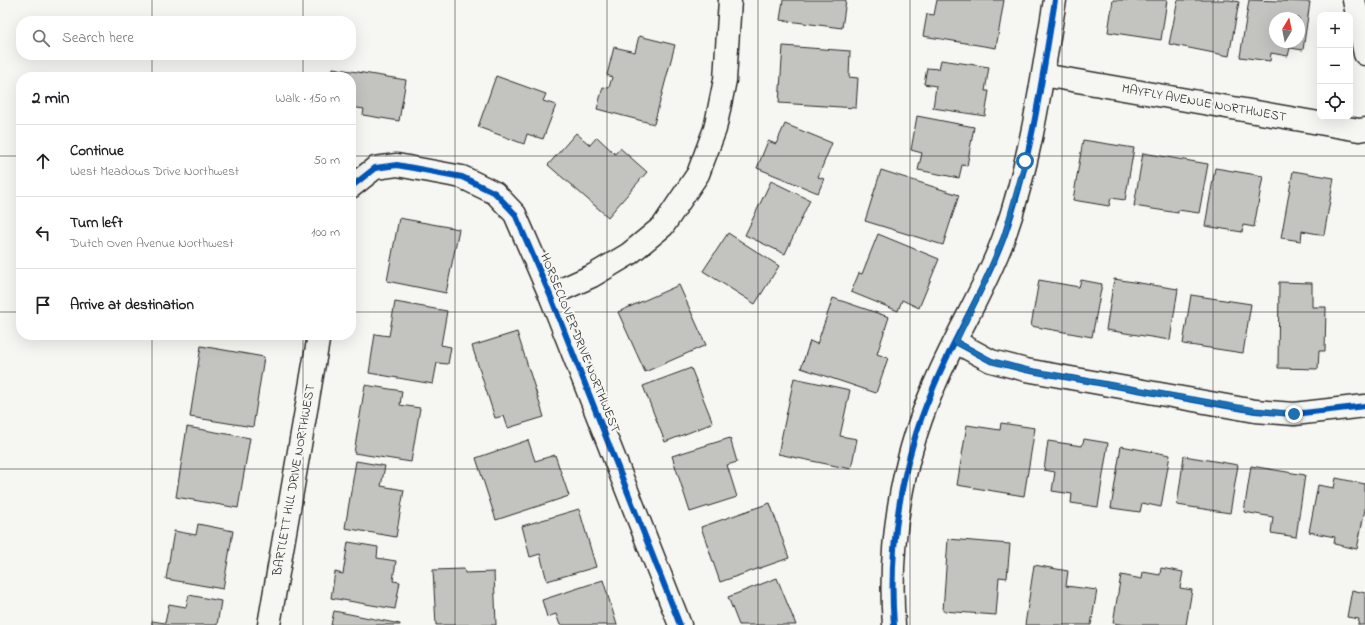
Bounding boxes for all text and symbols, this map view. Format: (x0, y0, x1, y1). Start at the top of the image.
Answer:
north arrow (1269, 12, 1305, 48)
map controls (1317, 12, 1353, 120)
button: + (1317, 12, 1353, 48)
search box (16, 16, 356, 60)
icon: search (30, 27, 52, 49)
text: Search here (62, 27, 134, 49)
button: − (1317, 48, 1353, 84)
street label: MAYFLY AVENUE NORTHWEST (1120, 79, 1288, 127)
button: locate (1317, 84, 1353, 120)
text: 2 min (32, 86, 69, 111)
text: Walk · 150 m (275, 89, 340, 108)
text: Continue (70, 140, 124, 162)
icon: ahead (32, 150, 54, 172)
text: 50 m (314, 151, 340, 170)
route start (1016, 152, 1034, 170)
text: West Meadows Drive Northwest (70, 162, 239, 181)
text: Turn left (70, 212, 123, 234)
icon: left (32, 222, 54, 244)
text: 100 m (311, 223, 340, 242)
text: Dutch Oven Avenue Northwest (70, 234, 234, 253)
street label: HORSECLOVER DRIVE NORTHWEST (535, 250, 625, 436)
icon: arrive (32, 294, 54, 316)
text: Arrive at destination (70, 294, 194, 316)
street label: BARTLETT HILL DRIVE NORTHWEST (268, 382, 320, 578)
route end (1285, 405, 1303, 423)

